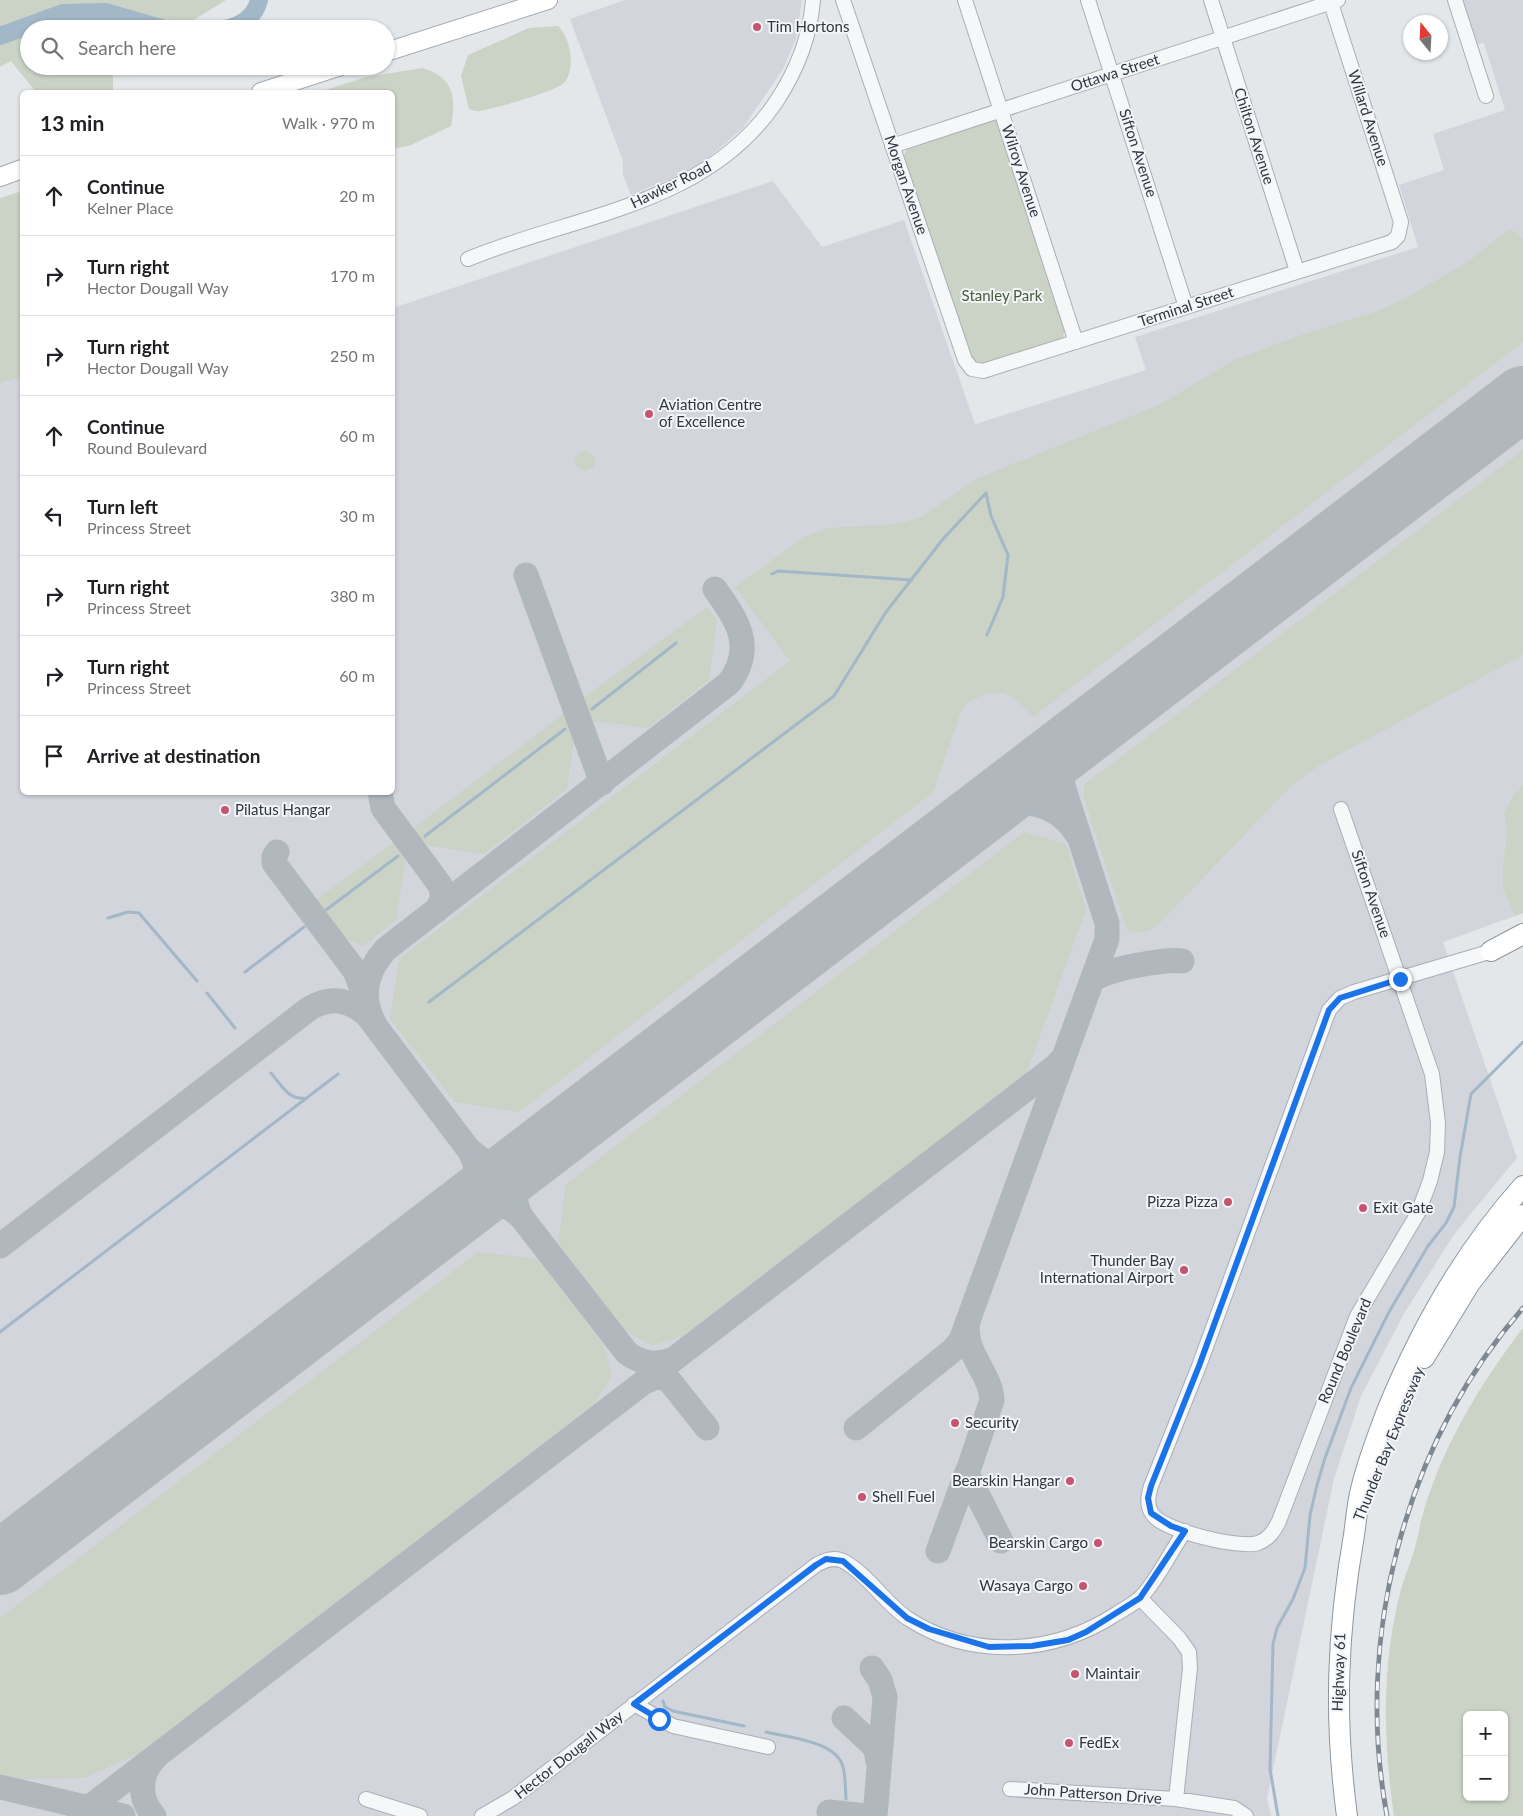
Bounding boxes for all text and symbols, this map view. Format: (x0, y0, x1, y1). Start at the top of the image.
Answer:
north arrow (1403, 15, 1448, 60)
place label: Tim Hortons (767, 17, 849, 35)
search box (20, 20, 395, 75)
marker: Tim Hortons (751, 21, 763, 33)
icon: search (38, 34, 66, 62)
text: Search here (78, 36, 176, 59)
street label: Ottawa Street (1068, 49, 1162, 95)
street label: Willard Avenue (1345, 67, 1393, 168)
street label: Chilton Avenue (1231, 85, 1279, 186)
street label: Sifton Avenue (1116, 106, 1162, 199)
text: 13 min (40, 110, 104, 135)
text: Walk · 970 m (282, 113, 375, 132)
street label: Wilroy Avenue (998, 122, 1045, 219)
street label: Morgan Avenue (881, 133, 932, 237)
street label: Hawker Road (627, 157, 714, 211)
text: Continue (87, 175, 165, 198)
icon: ahead (40, 182, 68, 210)
text: 20 m (339, 186, 375, 205)
text: Kelner Place (87, 198, 173, 217)
text: Turn right (87, 255, 169, 278)
icon: right (40, 262, 68, 290)
text: 170 m (330, 266, 375, 285)
text: Hector Dougall Way (87, 278, 229, 297)
street label: Terminal Street (1136, 282, 1236, 330)
park label: Stanley Park (962, 286, 1043, 304)
text: Turn right (87, 335, 169, 358)
icon: right (40, 342, 68, 370)
text: 250 m (330, 346, 375, 365)
text: Hector Dougall Way (87, 358, 229, 377)
place label: Aviation Centre of Excellence (659, 395, 762, 430)
marker: Aviation Centre of Excellence (643, 408, 655, 420)
text: Continue (87, 415, 165, 438)
icon: ahead (40, 422, 68, 450)
text: 60 m (339, 426, 375, 445)
text: Round Boulevard (87, 438, 207, 457)
text: Turn left (87, 495, 158, 518)
icon: left (40, 502, 68, 530)
text: 30 m (339, 506, 375, 525)
text: Princess Street (87, 518, 191, 537)
text: Turn right (87, 575, 169, 598)
icon: right (40, 582, 68, 610)
text: 380 m (330, 586, 375, 605)
text: Princess Street (87, 598, 191, 617)
text: Turn right (87, 655, 169, 678)
icon: right (40, 662, 68, 690)
text: 60 m (339, 666, 375, 685)
text: Princess Street (87, 678, 191, 697)
icon: arrive (40, 742, 68, 770)
text: Arrive at destination (87, 744, 260, 767)
place label: Pilatus Hangar (235, 800, 331, 818)
marker: Pilatus Hangar (219, 804, 231, 816)
street label: Sifton Avenue (1348, 847, 1395, 940)
route end (1389, 968, 1412, 991)
place label: Pizza Pizza (1147, 1192, 1218, 1210)
marker: Pizza Pizza (1222, 1196, 1234, 1208)
place label: Exit Gate (1373, 1198, 1434, 1216)
marker: Exit Gate (1357, 1202, 1369, 1214)
place label: Thunder Bay International Airport (1040, 1251, 1175, 1286)
marker: Thunder Bay International Airport (1178, 1264, 1190, 1276)
street label: Round Boulevard (1314, 1295, 1374, 1406)
street label: Thunder Bay Expressway (1349, 1364, 1427, 1523)
place label: Security (965, 1413, 1019, 1431)
marker: Security (949, 1417, 961, 1429)
place label: Bearskin Hangar (952, 1471, 1061, 1489)
marker: Bearskin Hangar (1064, 1475, 1076, 1487)
place label: Shell Fuel (872, 1487, 935, 1505)
marker: Shell Fuel (856, 1491, 868, 1503)
place label: Bearskin Cargo (989, 1533, 1088, 1551)
marker: Bearskin Cargo (1092, 1537, 1104, 1549)
place label: Wasaya Cargo (979, 1576, 1073, 1594)
marker: Wasaya Cargo (1077, 1580, 1089, 1592)
street label: Highway 61 (1328, 1632, 1348, 1712)
place label: Maintair (1085, 1664, 1140, 1682)
marker: Maintair (1069, 1668, 1081, 1680)
street label: Hector Dougall Way (510, 1706, 627, 1802)
route start (648, 1708, 671, 1731)
map controls (1463, 1711, 1508, 1801)
button: + (1463, 1711, 1508, 1756)
place label: FedEx (1079, 1733, 1120, 1751)
marker: FedEx (1063, 1737, 1075, 1749)
button: − (1463, 1756, 1508, 1801)
street label: John Patterson Drive (1024, 1779, 1162, 1807)

